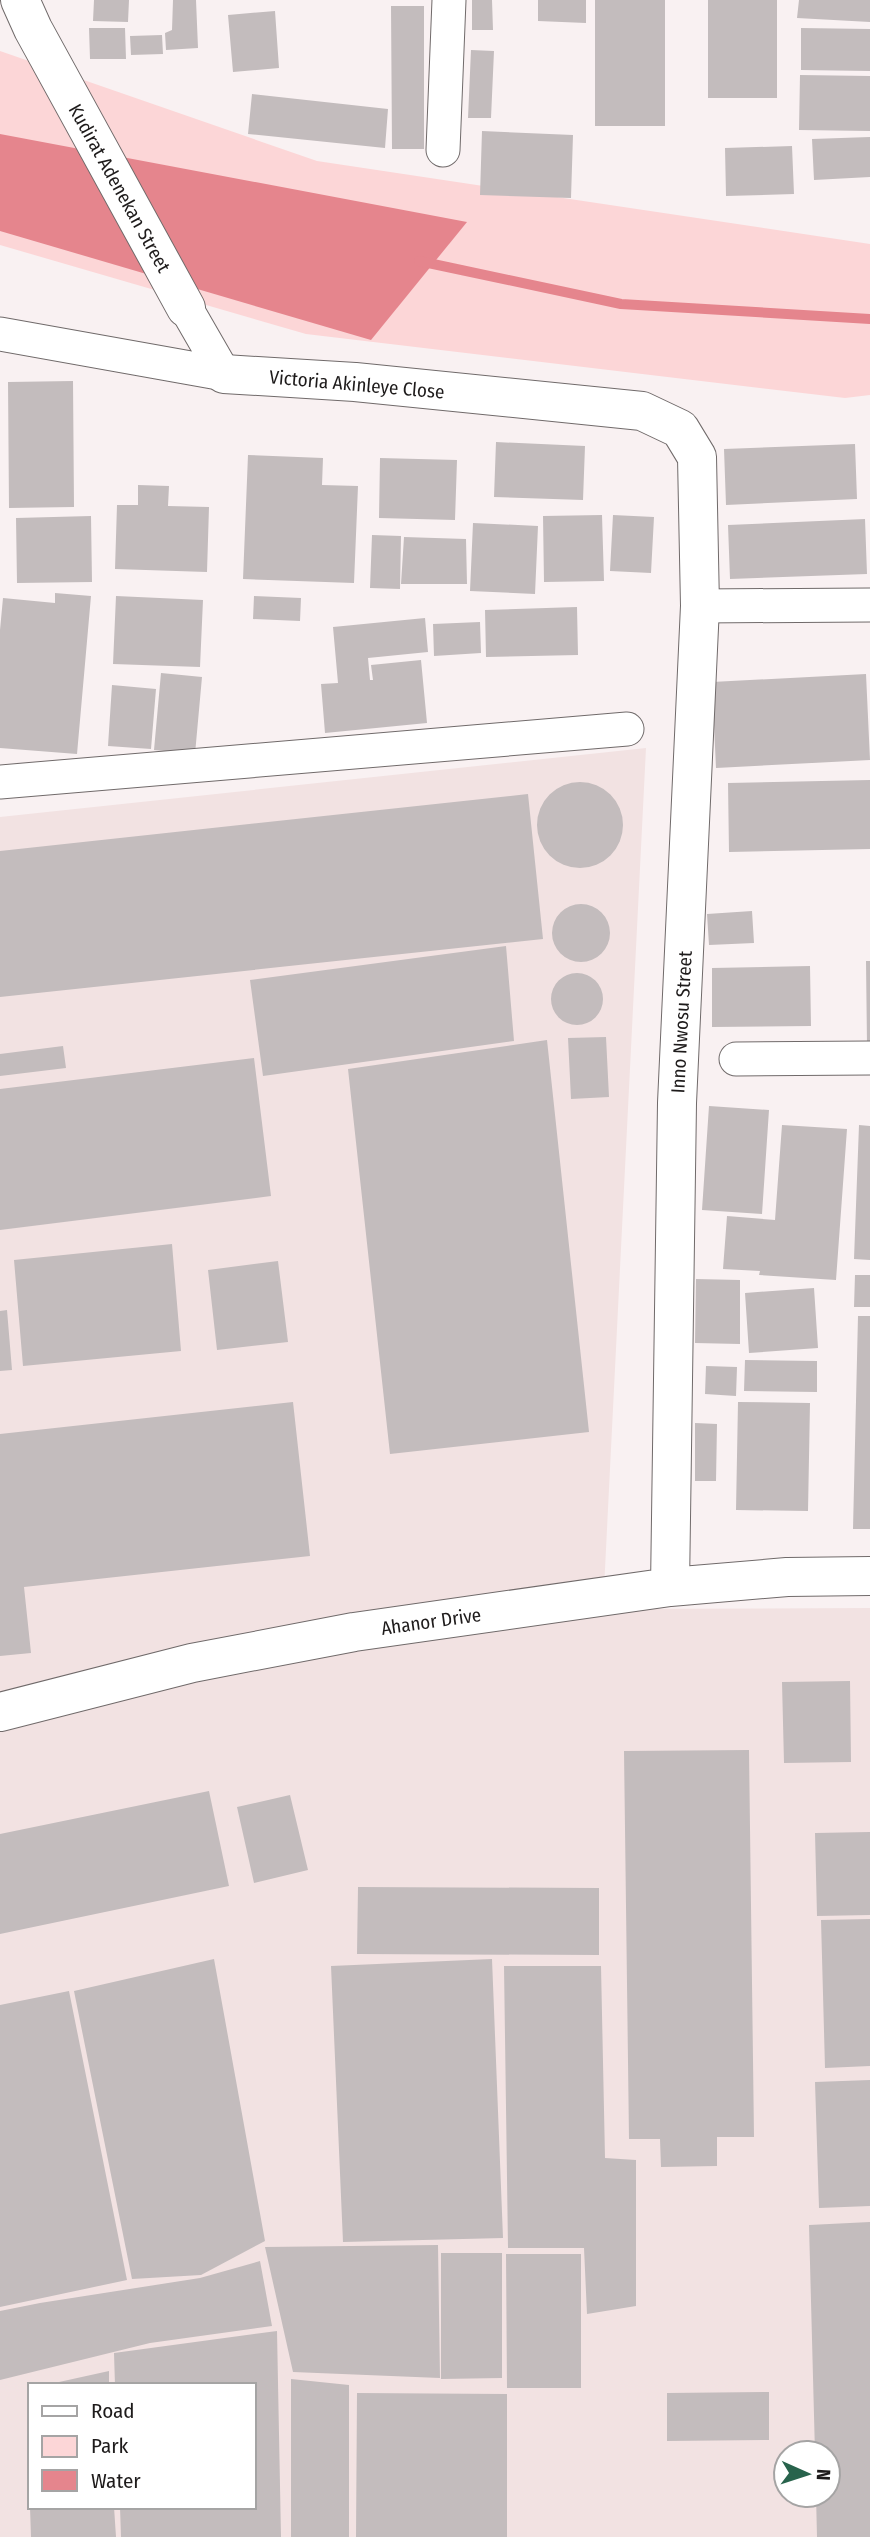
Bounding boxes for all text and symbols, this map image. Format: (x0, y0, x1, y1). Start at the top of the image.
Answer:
street label: Kudirat Adenekan Street (64, 100, 176, 277)
street label: Victoria Akinleye Close (268, 365, 445, 404)
street label: Inno Nwosu Street (666, 949, 697, 1094)
street label: Ahanor Drive (380, 1603, 483, 1640)
legend (28, 2383, 256, 2509)
text: Road (91, 2398, 135, 2424)
text: Park (91, 2433, 129, 2459)
north arrow (772, 2439, 842, 2509)
text: Water (91, 2468, 141, 2494)
text: N (812, 2469, 835, 2481)

